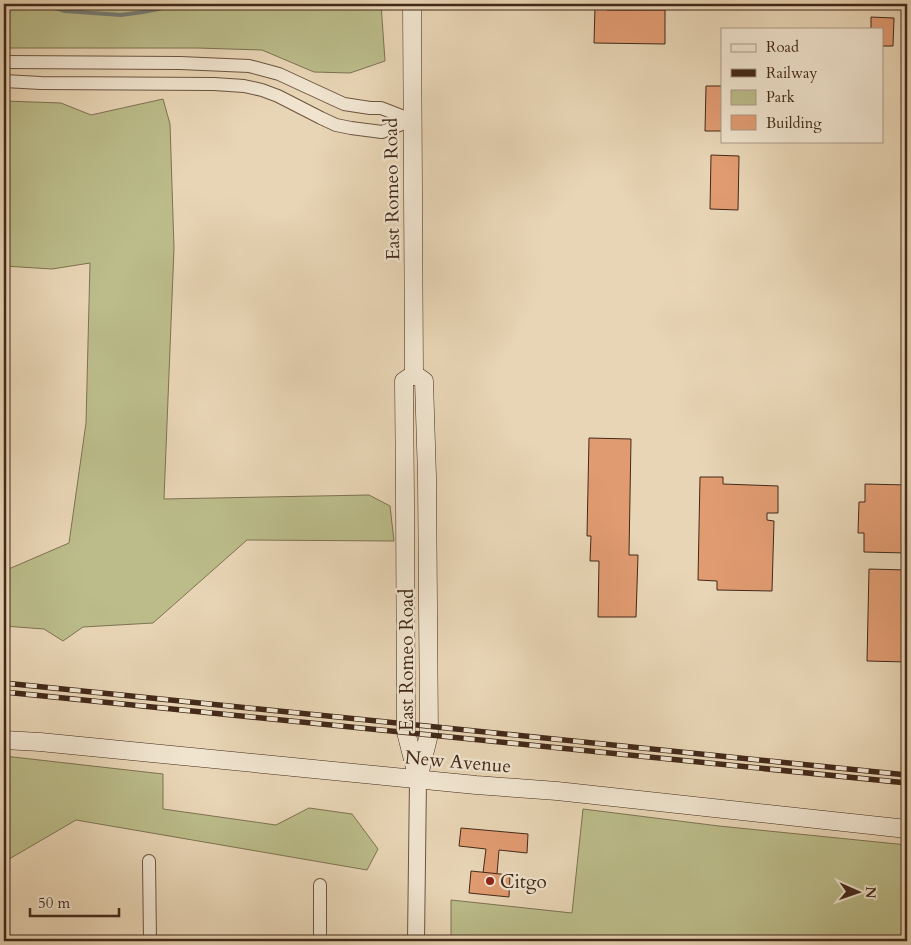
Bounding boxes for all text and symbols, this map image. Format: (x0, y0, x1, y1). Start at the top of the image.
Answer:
legend (721, 28, 884, 142)
text: Road (766, 37, 799, 57)
text: Railway (766, 63, 817, 83)
text: Park (766, 87, 795, 107)
text: Building (766, 113, 822, 133)
street label: East Romeo Road (378, 117, 406, 261)
street label: East Romeo Road (394, 589, 420, 731)
street label: New Avenue (404, 744, 512, 780)
north arrow (834, 868, 884, 918)
place label: Citgo (500, 869, 547, 895)
marker: Citgo (484, 875, 496, 887)
scale bar (30, 885, 119, 917)
text: N (861, 886, 880, 899)
text: 50 m (38, 893, 70, 913)

